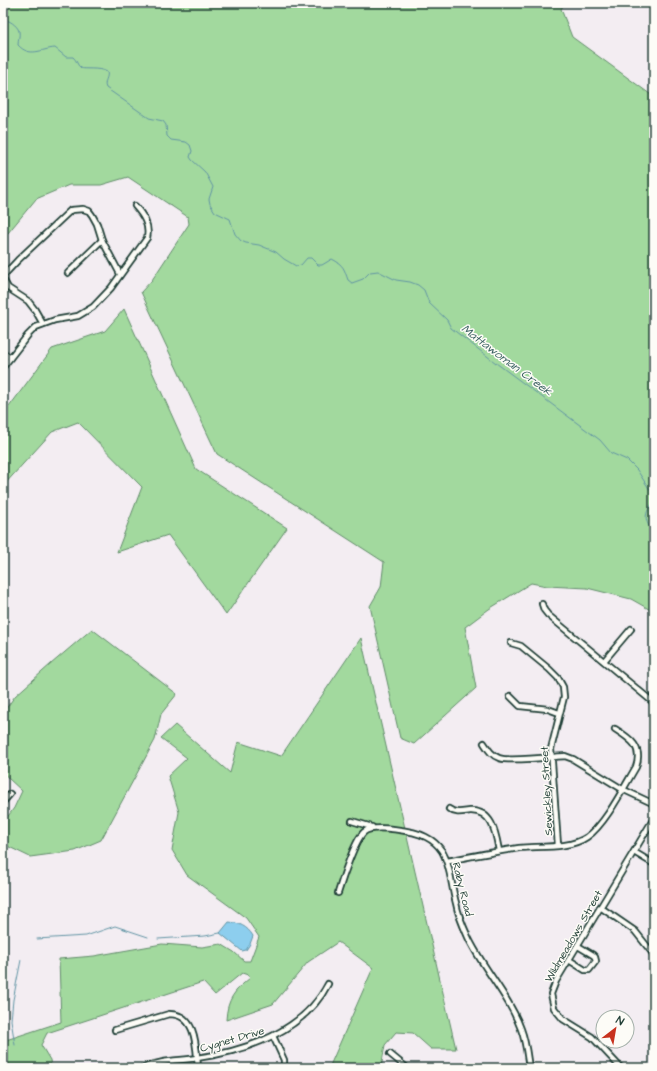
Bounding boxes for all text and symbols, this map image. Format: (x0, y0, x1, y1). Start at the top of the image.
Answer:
water label: Mattawoman Creek (458, 321, 556, 401)
street label: Sewickley Street (537, 745, 557, 836)
street label: Raby Road (448, 860, 477, 918)
street label: Wildmeadows Street (541, 887, 606, 985)
north arrow (595, 1009, 635, 1049)
text: N (613, 1013, 627, 1029)
street label: Cygnet Drive (198, 1023, 266, 1057)

